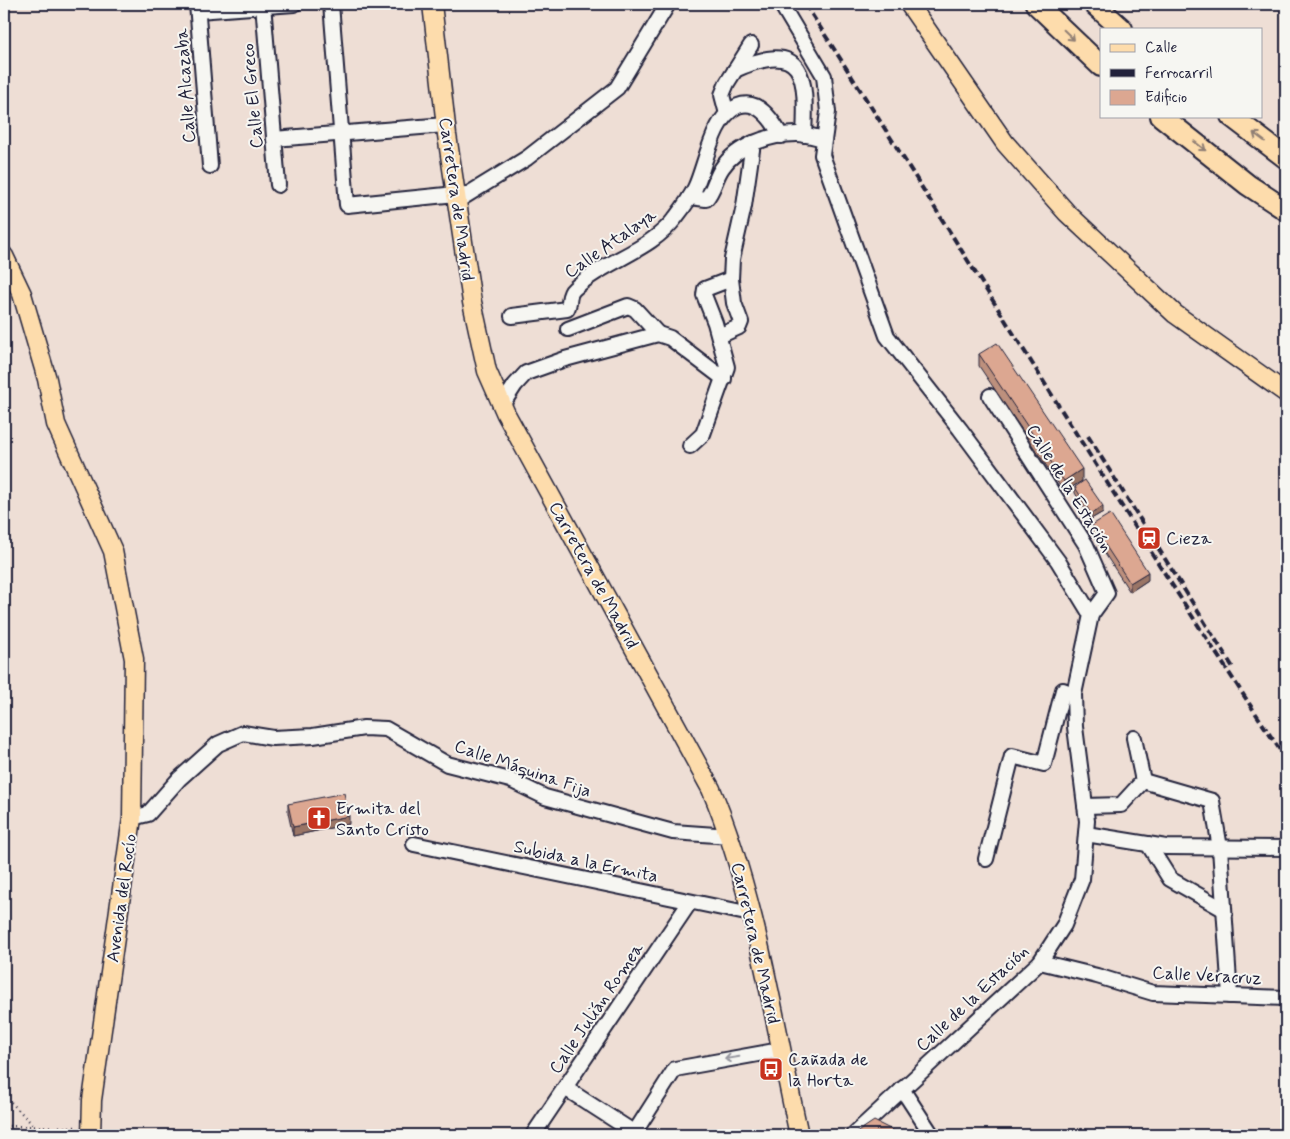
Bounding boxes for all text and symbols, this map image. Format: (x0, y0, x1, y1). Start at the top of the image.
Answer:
street label: Calle Alcazaba (170, 28, 202, 144)
legend (1100, 28, 1262, 118)
one-way arrow (1062, 29, 1075, 41)
text: Calle (1145, 38, 1177, 58)
street label: Calle El Greco (236, 42, 270, 150)
text: Ferrocarril (1145, 64, 1213, 84)
text: Edificio (1145, 88, 1187, 108)
street label: Carretera de Madrid (433, 116, 479, 283)
one-way arrow (1252, 132, 1266, 142)
one-way arrow (1193, 141, 1206, 152)
street label: Calle Atalaya (560, 203, 661, 284)
street label: Calle de la Estación (1020, 420, 1118, 557)
street label: Carretera de Madrid (543, 498, 644, 653)
station icon: Cieza (1136, 525, 1162, 551)
place label: Cieza (1166, 527, 1212, 551)
street label: Calle Máquina Fija (451, 734, 594, 804)
place label: Ermita del Santo Cristo (336, 797, 429, 842)
church icon: Ermita del Santo Cristo (306, 805, 332, 831)
street label: Avenida del Rocío (101, 832, 143, 964)
street label: Subida a la Ermita (512, 835, 660, 889)
street label: Carretera de Madrid (725, 860, 785, 1026)
street label: Calle Julián Romea (544, 938, 650, 1079)
street label: Calle de la Estación (911, 940, 1034, 1057)
street label: Calle Veracruz (1152, 961, 1263, 991)
place label: Cañada de la Horta (788, 1048, 868, 1093)
one-way arrow (725, 1054, 741, 1064)
bus stop icon: Cañada de la Horta (758, 1056, 784, 1082)

